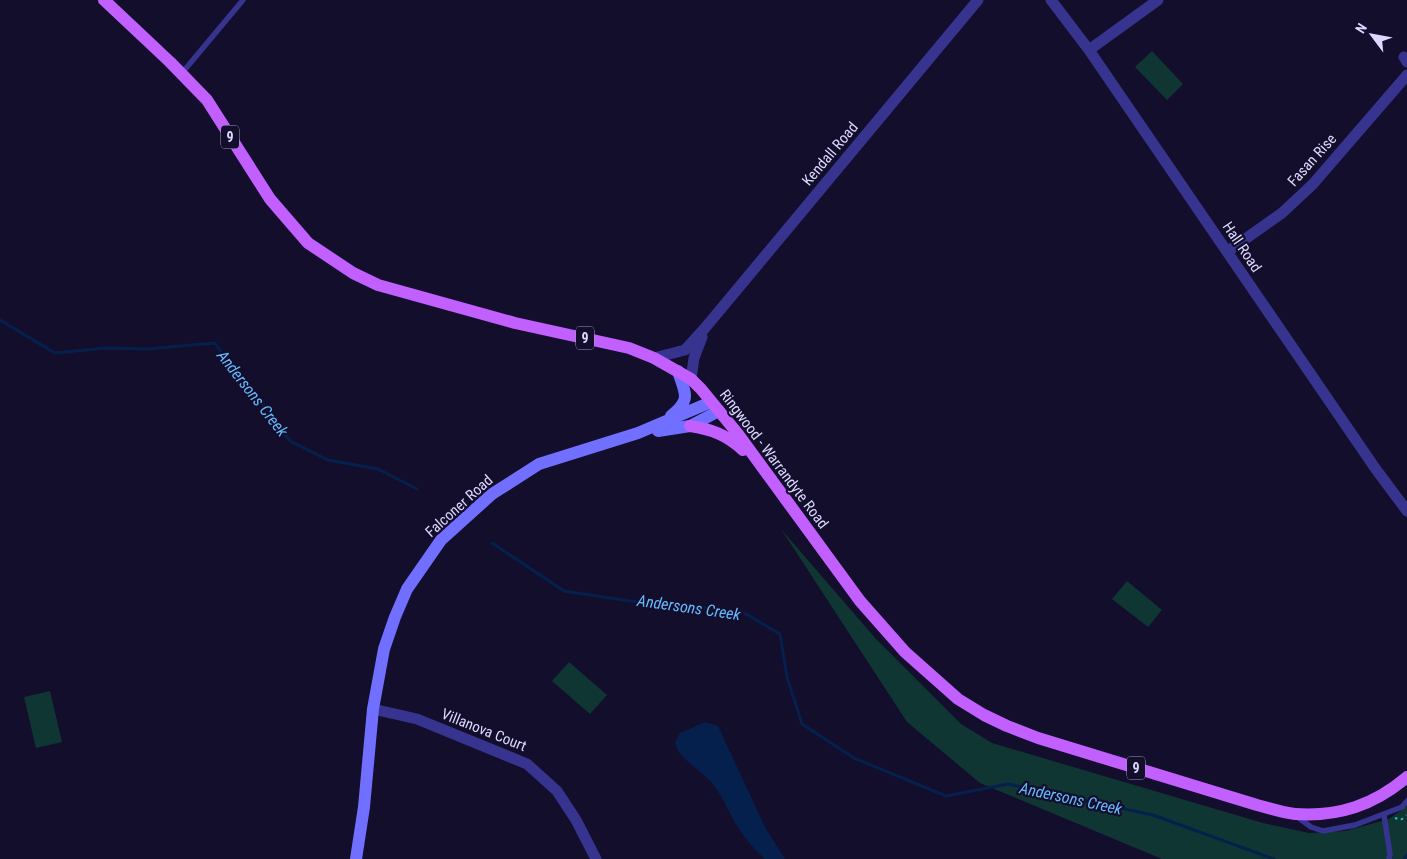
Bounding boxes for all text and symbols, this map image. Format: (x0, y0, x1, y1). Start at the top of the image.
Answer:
north arrow (1347, 10, 1397, 60)
text: N (1352, 20, 1370, 36)
street label: Kendall Road (798, 119, 862, 189)
road number: 9 (221, 125, 239, 148)
street label: Fasan Rise (1284, 130, 1340, 190)
street label: Hall Road (1219, 218, 1265, 276)
road number: 9 (576, 326, 594, 349)
water label: Andersons Creek (212, 346, 293, 441)
street label: Ringwood - Warrandyte Road (716, 386, 832, 532)
street label: Falconer Road (422, 471, 496, 541)
water label: Andersons Creek (635, 591, 743, 624)
street label: Villanova Court (439, 705, 529, 755)
road number: 9 (1127, 756, 1145, 780)
water label: Andersons Creek (1017, 778, 1125, 819)

